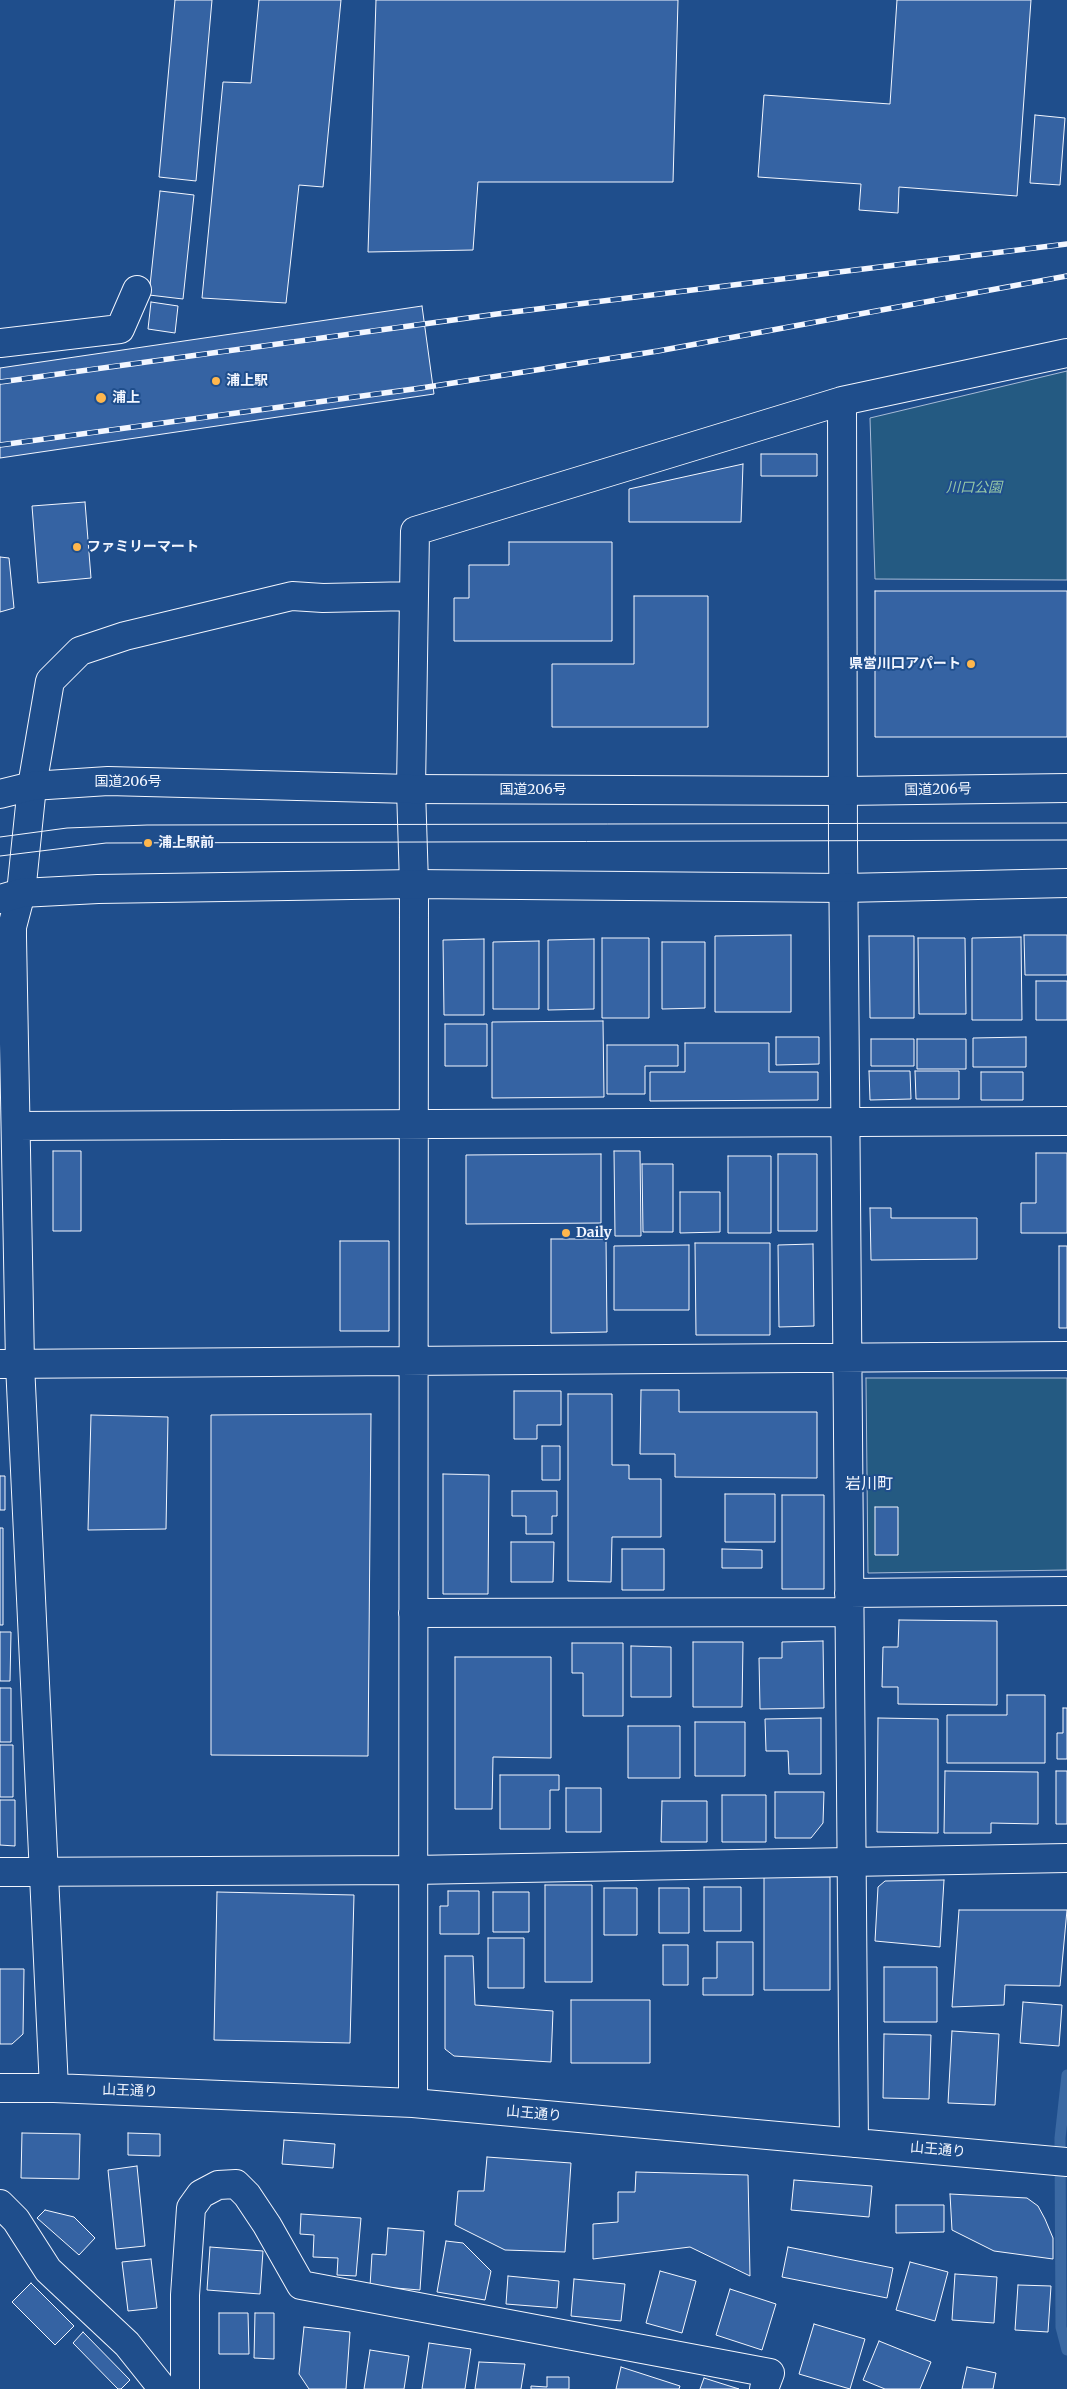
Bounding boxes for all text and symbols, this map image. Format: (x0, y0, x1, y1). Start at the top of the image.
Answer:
place label: 浦上駅 (226, 373, 268, 389)
marker: 浦上駅 (210, 375, 222, 387)
place label: 浦上 (112, 390, 140, 406)
marker: 浦上 (94, 391, 108, 405)
park label: 川口公園 (946, 480, 1002, 496)
place label: ファミリーマート (87, 539, 199, 555)
marker: ファミリーマート (71, 541, 83, 553)
place label: 県営川口アパート (849, 656, 961, 672)
marker: 県営川口アパート (965, 658, 977, 670)
street label: 国道206号 (94, 774, 162, 790)
street label: 国道206号 (904, 781, 972, 799)
street label: 国道206号 (499, 782, 567, 798)
place label: 浦上駅前 (158, 835, 214, 851)
marker: 浦上駅前 (142, 837, 154, 849)
place label: Daily (576, 1225, 612, 1241)
marker: Daily (560, 1227, 572, 1239)
district label: 岩川町 (845, 1474, 893, 1494)
street label: 山王通り (102, 2082, 158, 2100)
street label: 山王通り (505, 2103, 563, 2125)
street label: 山王通り (909, 2139, 967, 2161)

